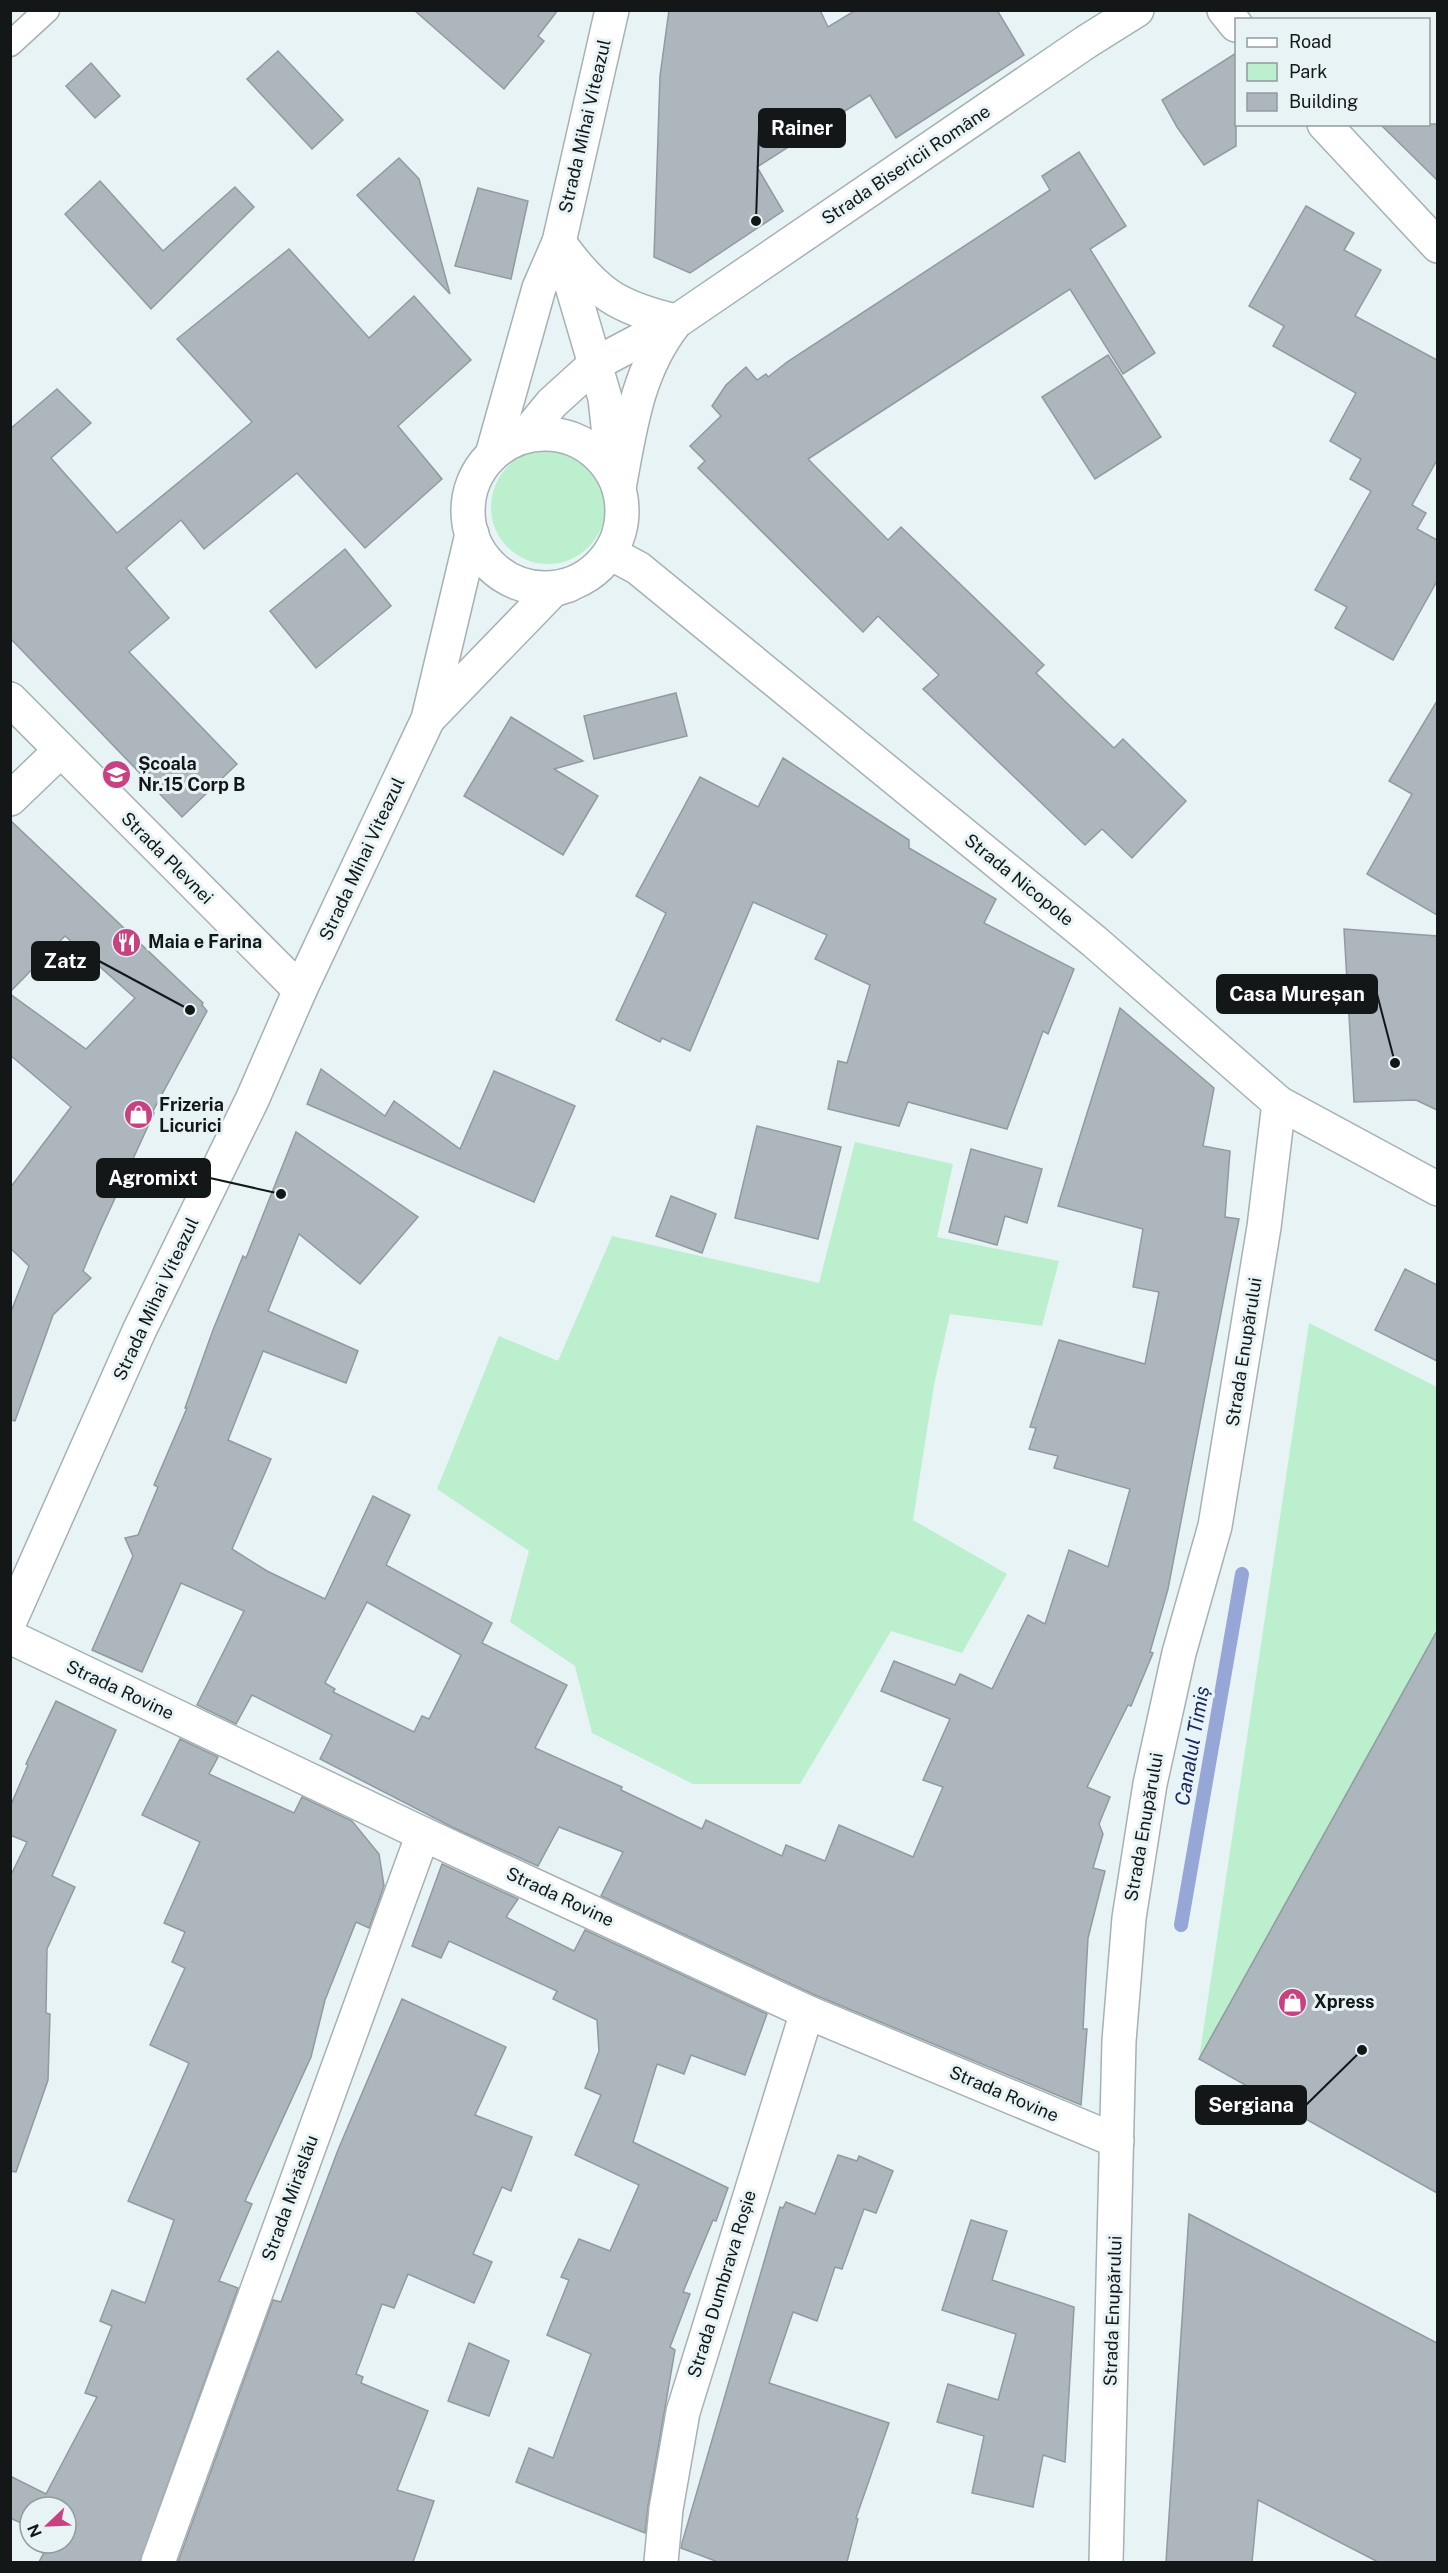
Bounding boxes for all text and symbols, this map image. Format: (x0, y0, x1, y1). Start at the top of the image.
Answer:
legend (1235, 18, 1430, 126)
text: Road (1289, 31, 1332, 52)
street label: Strada Mihai Viteazul (554, 37, 615, 215)
text: Park (1289, 61, 1327, 82)
text: Building (1289, 91, 1358, 112)
street label: Strada Bisericii Române (817, 100, 994, 229)
callout: Rainer (759, 109, 845, 147)
text: Rainer (771, 116, 833, 140)
place label: Școala Nr.15 Corp B (138, 753, 245, 795)
school or university icon: Școala Nr.15 Corp B (101, 758, 133, 790)
street label: Strada Mihai Viteazul (314, 774, 409, 944)
street label: Strada Plevnei (117, 807, 218, 908)
street label: Strada Nicopole (960, 829, 1078, 930)
restaurant icon: Maia e Farina (111, 926, 143, 958)
place label: Maia e Farina (148, 931, 262, 952)
callout: Zatz (32, 942, 99, 980)
text: Zatz (44, 949, 86, 973)
callout: Casa Mureșan (1217, 975, 1377, 1013)
text: Casa Mureșan (1229, 982, 1365, 1006)
place label: Frizeria Licurici (159, 1094, 224, 1136)
shop icon: Frizeria Licurici (122, 1099, 154, 1131)
callout: Agromixt (97, 1159, 210, 1197)
text: Agromixt (108, 1166, 198, 1190)
street label: Strada Mihai Viteazul (108, 1214, 203, 1384)
street label: Strada Enupărului (1221, 1276, 1266, 1428)
street label: Strada Rovine (63, 1655, 177, 1724)
water label: Canalul Timiș (1170, 1684, 1214, 1808)
street label: Strada Enupărului (1120, 1751, 1167, 1903)
street label: Strada Rovine (503, 1862, 617, 1931)
shop icon: Xpress (1277, 1986, 1309, 2018)
place label: Xpress (1314, 1991, 1374, 2012)
street label: Strada Rovine (946, 2061, 1062, 2126)
callout: Sergiana (1196, 2086, 1306, 2124)
text: Sergiana (1208, 2093, 1294, 2117)
street label: Strada Mirăslău (257, 2132, 322, 2264)
street label: Strada Dumbrava Roșie (683, 2187, 760, 2380)
street label: Strada Enupărului (1099, 2235, 1126, 2387)
north arrow (18, 2495, 78, 2555)
text: N (23, 2521, 46, 2540)

